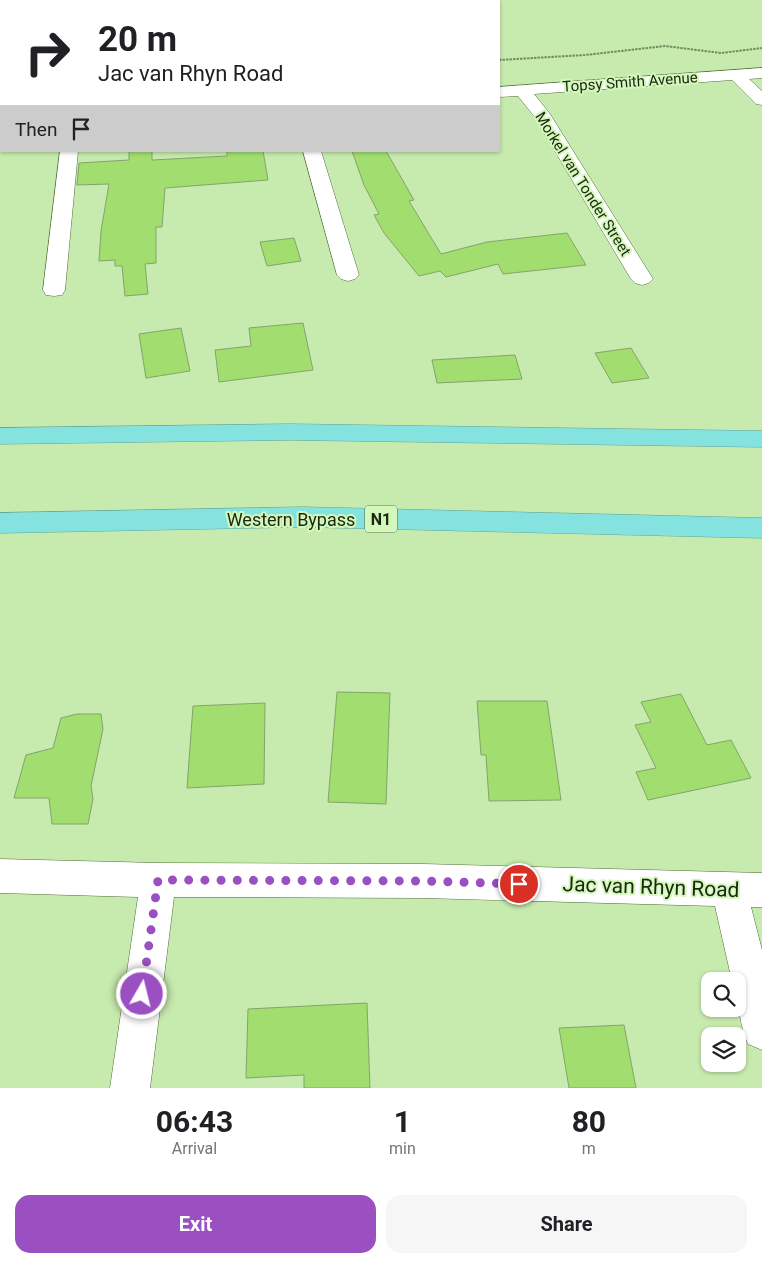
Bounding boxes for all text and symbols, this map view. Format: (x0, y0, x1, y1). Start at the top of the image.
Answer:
text: 20 m (98, 19, 177, 60)
icon: right (15, 20, 80, 85)
text: Jac van Rhyn Road (98, 61, 283, 86)
street label: Topsy Smith Avenue (562, 68, 698, 96)
street label: Morkel van Tonder Street (531, 109, 635, 259)
icon: arrive (67, 115, 95, 143)
text: Then (15, 118, 57, 141)
road number: N1 (365, 506, 397, 532)
street label: Western Bypass (227, 509, 355, 530)
pin (498, 863, 540, 905)
icon: arrive (505, 870, 533, 898)
street label: Jac van Rhyn Road (562, 872, 740, 902)
position arrow (115, 967, 167, 1019)
map controls (701, 972, 746, 1072)
button: search (701, 972, 746, 1017)
button: layers (701, 1027, 746, 1072)
text: 06:43 (156, 1104, 233, 1139)
text: 1 (394, 1104, 411, 1139)
text: 80 (572, 1104, 606, 1139)
text: Arrival (172, 1139, 217, 1158)
text: min (389, 1139, 416, 1158)
text: m (582, 1139, 596, 1158)
button: Exit (15, 1195, 376, 1253)
button: Share (386, 1195, 747, 1253)

